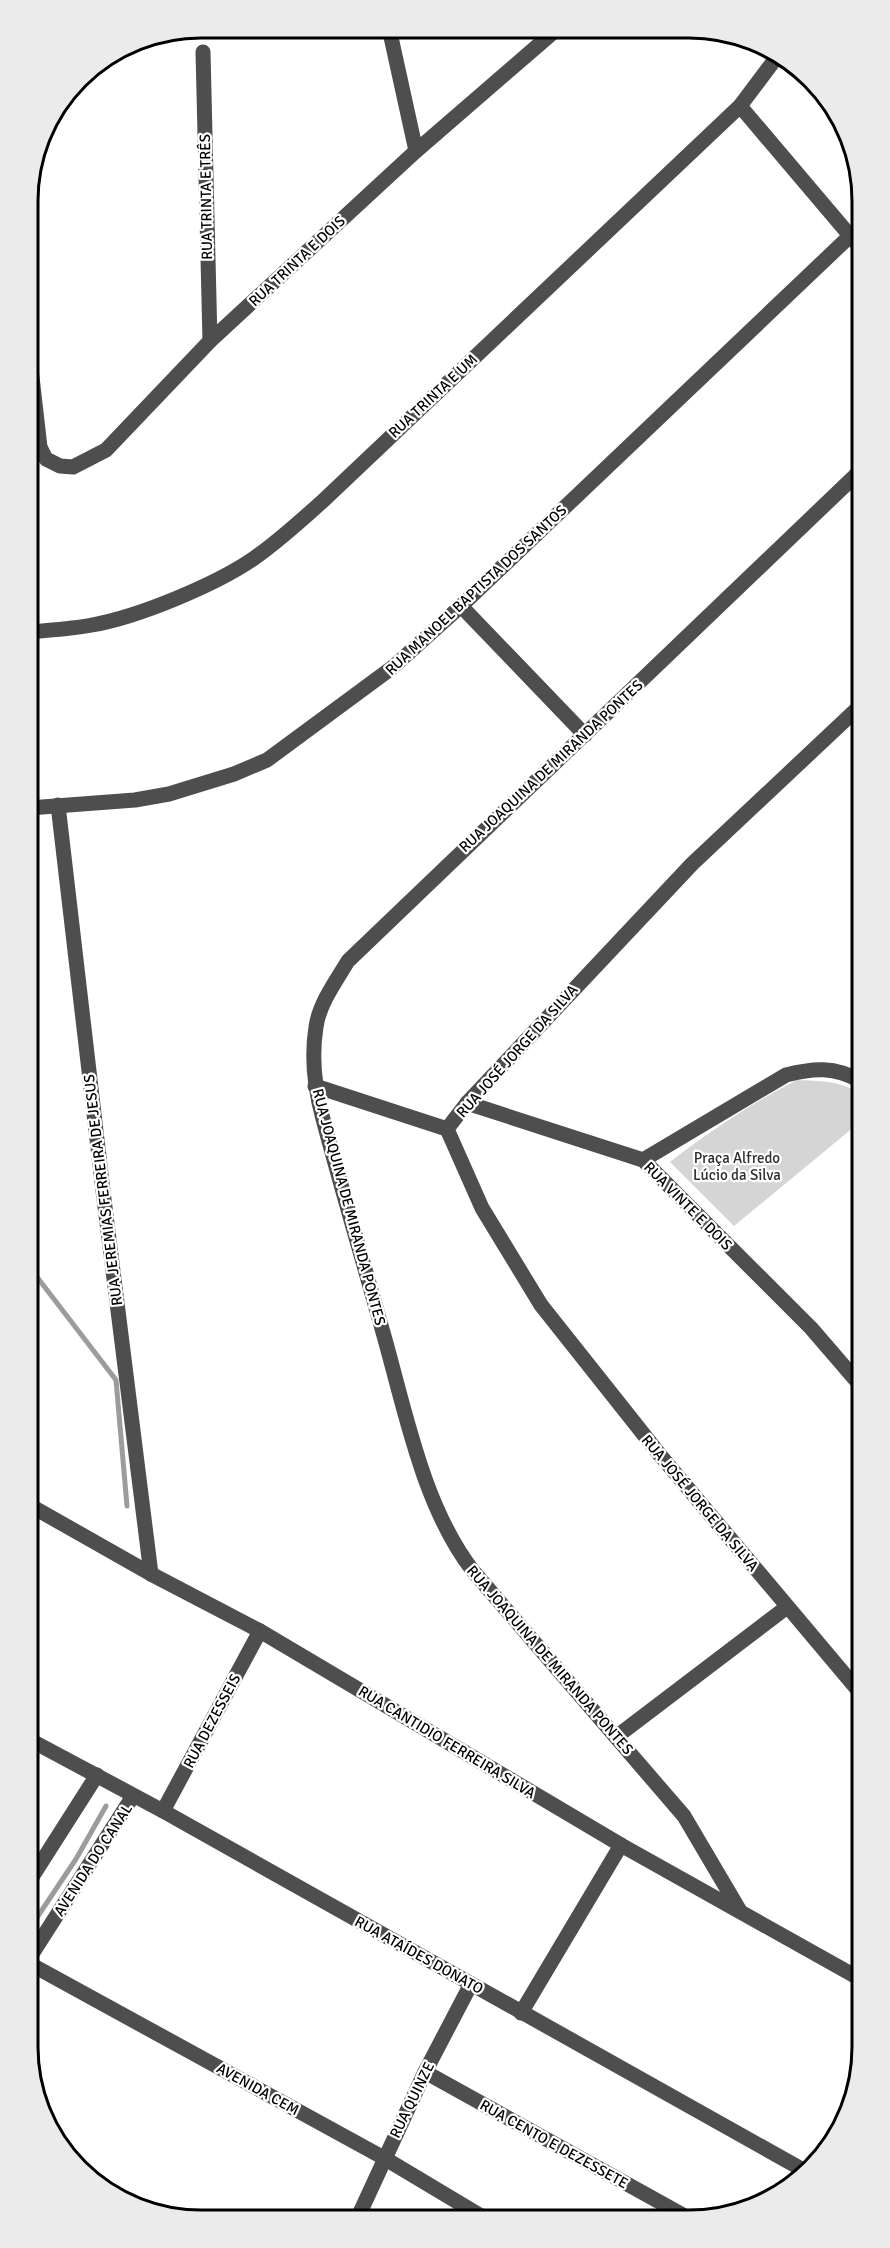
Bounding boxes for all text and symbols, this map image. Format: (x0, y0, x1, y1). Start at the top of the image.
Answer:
street label: RUA TRINTA E TRÊS (196, 134, 216, 260)
street label: RUA TRINTA E DOIS (245, 212, 349, 310)
street label: RUA TRINTA E UM (385, 350, 481, 442)
street label: RUA MANOEL BAPTISTA DOS SANTOS (382, 501, 570, 679)
street label: RUA JOAQUINA DE MIRANDA PONTES (456, 676, 646, 856)
street label: RUA JOSÉ JORGE DA SILVA (452, 980, 581, 1121)
street label: RUA JEREMIAS FERREIRA DE JESUS (80, 1073, 126, 1307)
street label: RUA JOAQUINA DE MIRANDA PONTES (309, 1087, 389, 1327)
park label: Praça Alfredo Lúcio da Silva (693, 1149, 781, 1184)
street label: RUA VINTE E DOIS (640, 1158, 736, 1254)
street label: RUA JOSÉ JORGE DA SILVA (638, 1430, 763, 1575)
street label: RUA JOAQUINA DE MIRANDA PONTES (463, 1562, 637, 1758)
street label: RUA DEZESSEIS (180, 1671, 244, 1771)
street label: RUA CANTIDIO FERREIRA SILVA (355, 1682, 539, 1802)
street label: AVENIDA DO CANAL (50, 1800, 136, 1920)
street label: RUA ATAÍDES DONATO (352, 1911, 487, 1998)
street label: AVENIDA CEM (214, 2059, 302, 2119)
street label: RUA QUINZE (386, 2059, 438, 2141)
street label: RUA CENTO E DEZESSETE (477, 2096, 631, 2192)

